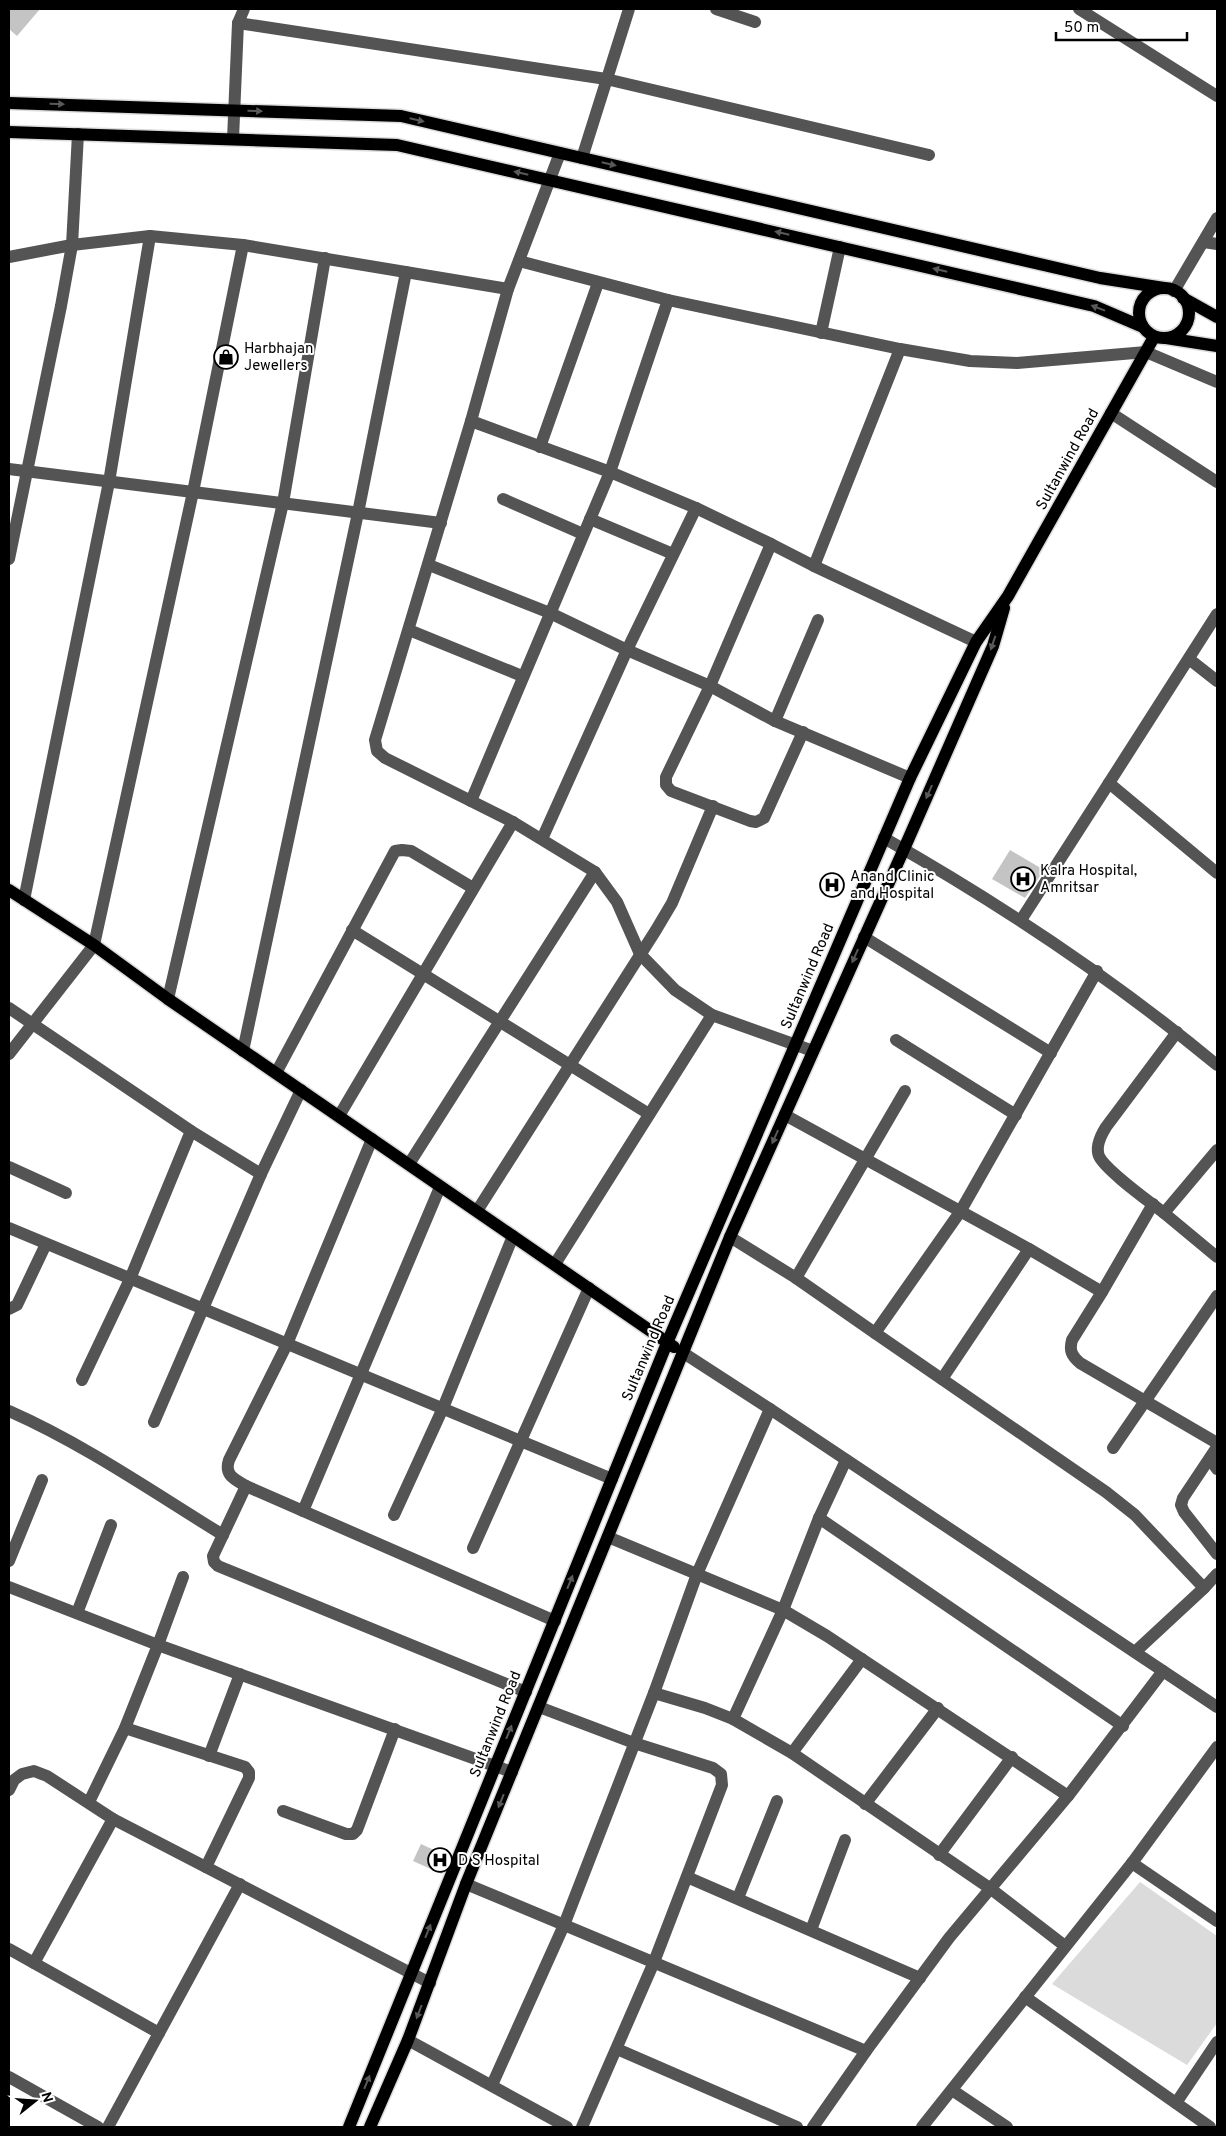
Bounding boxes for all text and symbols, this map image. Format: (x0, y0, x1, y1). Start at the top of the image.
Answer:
scale bar (1056, 10, 1187, 42)
text: 50 m (1064, 19, 1099, 38)
one-way arrow (50, 101, 66, 109)
one-way arrow (247, 107, 263, 115)
one-way arrow (409, 116, 424, 124)
one-way arrow (602, 160, 617, 168)
one-way arrow (514, 169, 529, 177)
one-way arrow (774, 229, 789, 237)
one-way arrow (933, 266, 948, 274)
one-way arrow (1090, 304, 1105, 312)
place label: Harbhajan Jewellers (244, 340, 314, 376)
shop icon: Harbhajan Jewellers (213, 344, 239, 370)
street label: Sultanwind Road (1033, 406, 1104, 514)
one-way arrow (989, 636, 997, 651)
one-way arrow (925, 785, 933, 800)
place label: Kalra Hospital, Amritsar (1040, 862, 1137, 898)
hospital icon: Kalra Hospital, Amritsar (1010, 866, 1036, 892)
place label: Anand Clinic and Hospital (850, 868, 935, 904)
hospital icon: Anand Clinic and Hospital (819, 872, 845, 898)
street label: Sultanwind Road (778, 921, 839, 1032)
one-way arrow (851, 949, 859, 963)
one-way arrow (771, 1130, 779, 1144)
street label: Sultanwind Road (619, 1293, 680, 1404)
one-way arrow (567, 1575, 575, 1589)
street label: Sultanwind Road (466, 1669, 526, 1781)
one-way arrow (506, 1725, 514, 1739)
one-way arrow (496, 1794, 504, 1808)
hospital icon: D S Hospital (427, 1847, 453, 1873)
place label: D S Hospital (458, 1852, 540, 1871)
one-way arrow (425, 1924, 433, 1939)
one-way arrow (415, 2004, 422, 2019)
one-way arrow (364, 2075, 372, 2089)
north arrow (10, 2076, 60, 2126)
text: N (36, 2090, 56, 2105)

